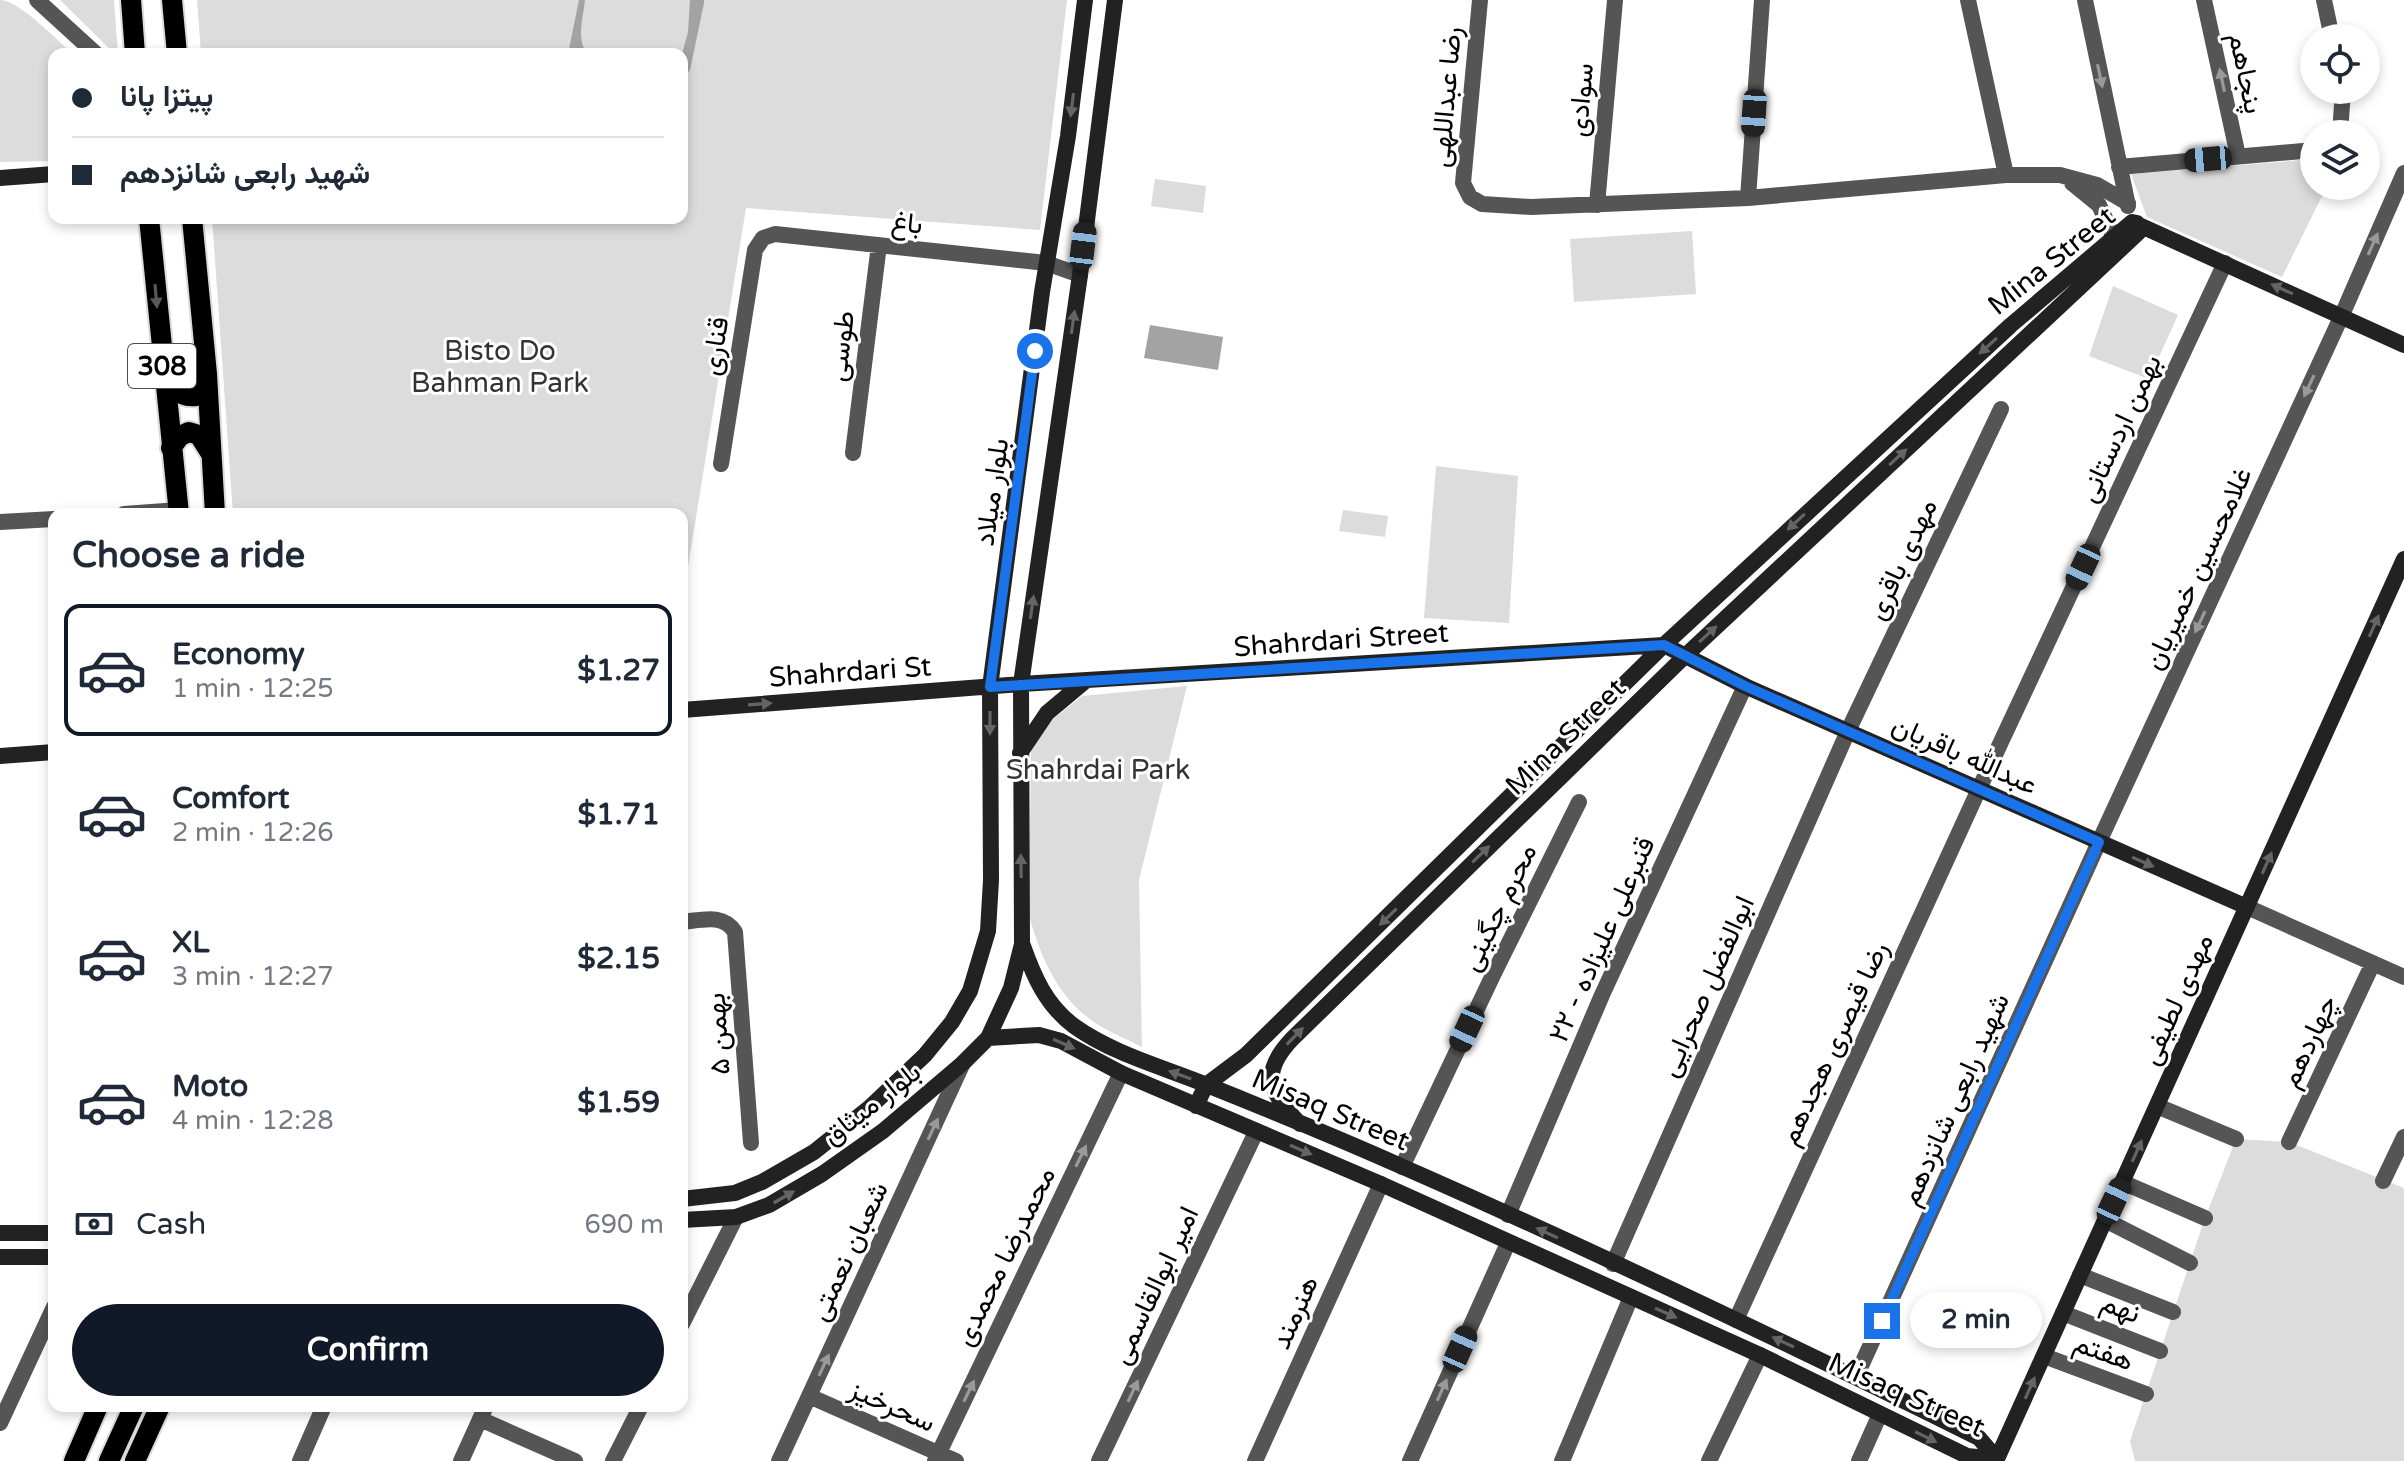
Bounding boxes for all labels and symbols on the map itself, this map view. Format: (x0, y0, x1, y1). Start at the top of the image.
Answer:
street label: رضا عبداللهی (1423, 25, 1469, 169)
street label: پنجاهم (2220, 30, 2271, 117)
street label: سوادی (1561, 62, 1601, 139)
one-way arrow (2094, 64, 2107, 89)
one-way arrow (2215, 67, 2227, 92)
car (1740, 88, 1768, 138)
one-way arrow (1065, 93, 1078, 118)
car (2183, 145, 2233, 173)
street label: Mina Street (1981, 199, 2122, 322)
street label: باغ (889, 204, 924, 243)
car (1068, 221, 1098, 271)
one-way arrow (2366, 233, 2379, 256)
one-way arrow (2271, 282, 2294, 295)
one-way arrow (150, 284, 163, 309)
street label: طوسی (820, 309, 862, 383)
one-way arrow (1067, 309, 1080, 334)
street label: قناری (694, 314, 736, 378)
route start (1017, 333, 1053, 369)
park label: Bisto Do Bahman Park (411, 334, 589, 400)
one-way arrow (1978, 337, 1997, 355)
road number: 308 (128, 344, 196, 388)
street label: بهمن اردستانی (2071, 349, 2169, 508)
one-way arrow (2302, 375, 2316, 398)
street label: بلوار میلاد (968, 436, 1016, 548)
one-way arrow (1888, 448, 1907, 466)
street label: غلامحسین خمیریان (2136, 462, 2260, 675)
street label: مهدی باقری (1859, 493, 1945, 625)
one-way arrow (1787, 513, 1806, 531)
car (2062, 540, 2104, 594)
one-way arrow (1026, 594, 1039, 619)
one-way arrow (2193, 611, 2207, 634)
one-way arrow (2367, 614, 2381, 638)
street label: Shahrdari Street (1232, 615, 1450, 664)
one-way arrow (1699, 626, 1718, 644)
street label: Shahrdari St (768, 649, 933, 695)
street label: Mina Street (1499, 671, 1633, 802)
one-way arrow (748, 697, 773, 710)
street label: عبدالله باقریان (1886, 708, 2043, 802)
one-way arrow (984, 711, 996, 736)
park label: Shahrdai Park (1006, 753, 1190, 787)
street label: قنبرعلی علیزاده - ۲۲ (1541, 831, 1662, 1047)
street label: محرم چگینی (1454, 838, 1545, 977)
one-way arrow (1471, 845, 1490, 863)
one-way arrow (2260, 851, 2274, 874)
one-way arrow (1015, 853, 1027, 878)
one-way arrow (2132, 855, 2155, 868)
street label: ابوالفضل صحرایی (1652, 891, 1762, 1082)
one-way arrow (1379, 907, 1398, 926)
street label: مهدی لطیفی (2133, 929, 2221, 1070)
street label: رضا قیصری هجدهم (1772, 936, 1897, 1151)
street label: شهید رابعی شانزدهم (1893, 988, 2018, 1211)
street label: چهاردهم (2273, 990, 2346, 1093)
street label: بهمن ۵ (698, 992, 738, 1076)
car (1446, 1002, 1488, 1056)
one-way arrow (1285, 1027, 1304, 1046)
one-way arrow (1052, 1037, 1075, 1050)
street label: بلوار میثاق (816, 1055, 928, 1153)
street label: Misaq Street (1247, 1061, 1415, 1158)
one-way arrow (1168, 1068, 1192, 1081)
one-way arrow (926, 1117, 939, 1141)
one-way arrow (2130, 1139, 2143, 1162)
one-way arrow (1074, 1144, 1088, 1168)
one-way arrow (1289, 1144, 1313, 1157)
street label: محمدرضا محمدی (947, 1161, 1063, 1352)
car (2093, 1174, 2135, 1228)
street label: شعبان نعمتی (802, 1176, 896, 1326)
one-way arrow (773, 1190, 795, 1204)
street label: امیر ابوالقاسمی (1103, 1201, 1206, 1370)
one-way arrow (1535, 1226, 1559, 1240)
street label: هنرمند (1264, 1270, 1326, 1354)
street label: نهم (2096, 1285, 2145, 1332)
callout: 2 min (1910, 1293, 2042, 1349)
route end (1864, 1303, 1900, 1339)
one-way arrow (1654, 1306, 1678, 1320)
car (1439, 1322, 1481, 1376)
street label: هفتم (2069, 1326, 2138, 1379)
one-way arrow (1771, 1335, 1794, 1349)
street label: Misaq Street (1823, 1345, 1990, 1445)
one-way arrow (817, 1353, 830, 1377)
street label: سحرخیز (843, 1372, 941, 1440)
one-way arrow (2023, 1376, 2036, 1399)
one-way arrow (1435, 1378, 1448, 1402)
one-way arrow (962, 1379, 975, 1402)
one-way arrow (1126, 1379, 1140, 1402)
one-way arrow (1915, 1430, 1938, 1444)

